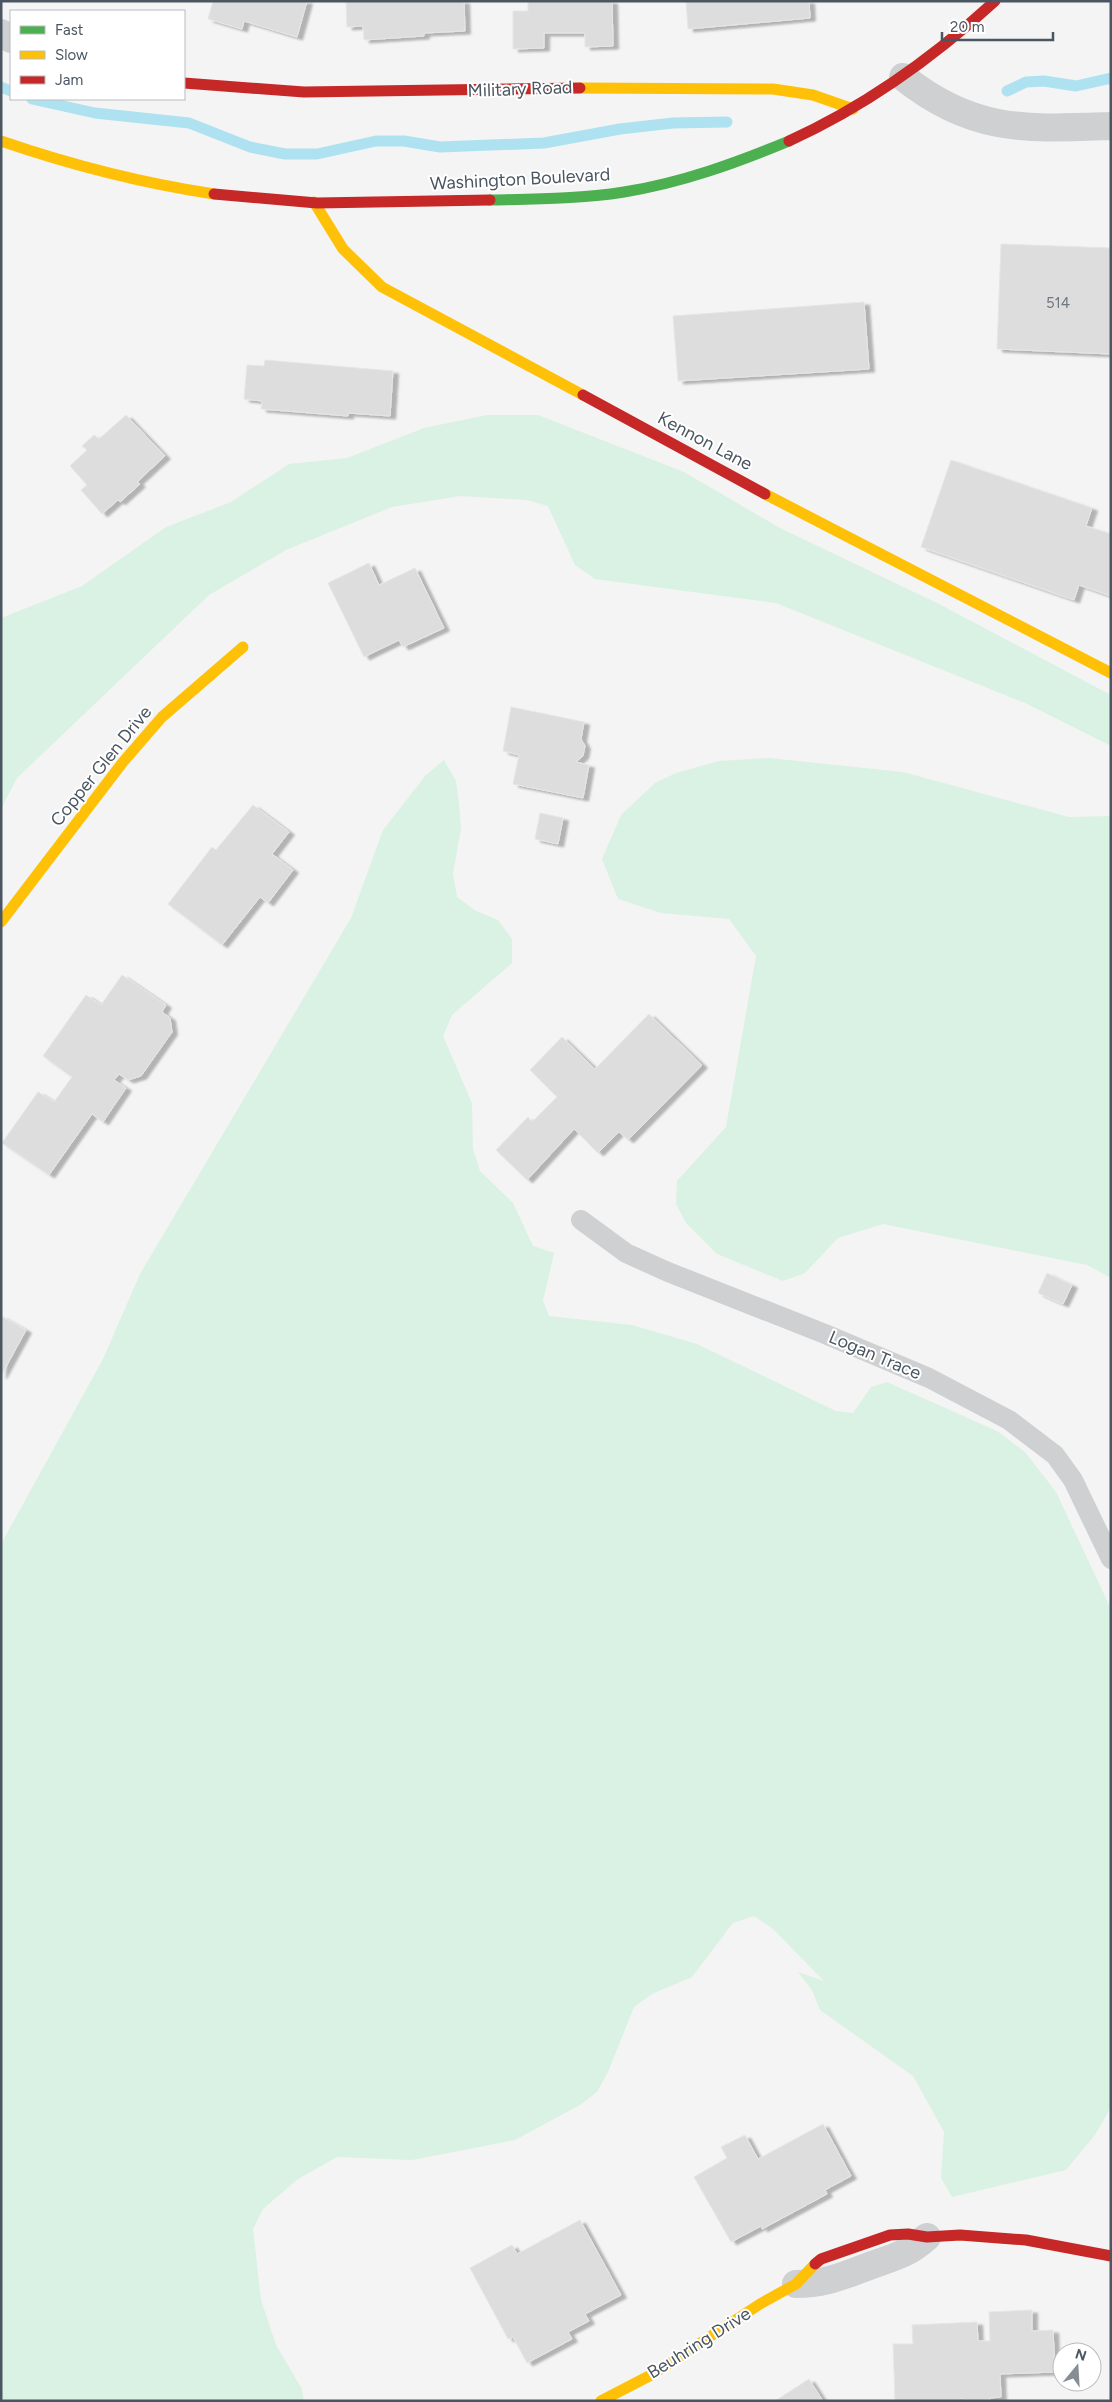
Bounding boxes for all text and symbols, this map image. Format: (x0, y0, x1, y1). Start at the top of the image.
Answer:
legend (10, 10, 185, 100)
scale bar (942, 10, 1053, 42)
text: 20 m (950, 18, 984, 36)
text: Fast (55, 21, 84, 39)
text: Slow (55, 46, 88, 64)
text: Jam (55, 71, 83, 89)
street label: Military Road (467, 76, 573, 102)
street label: Washington Boulevard (429, 163, 611, 195)
house number: 514 (1046, 294, 1070, 312)
street label: Kennon Lane (654, 407, 756, 475)
street label: Copper Glen Drive (46, 701, 156, 831)
street label: Logan Trace (826, 1326, 925, 1384)
street label: Beuhring Drive (643, 2302, 755, 2384)
north arrow (1052, 2342, 1102, 2392)
text: N (1073, 2345, 1089, 2365)

